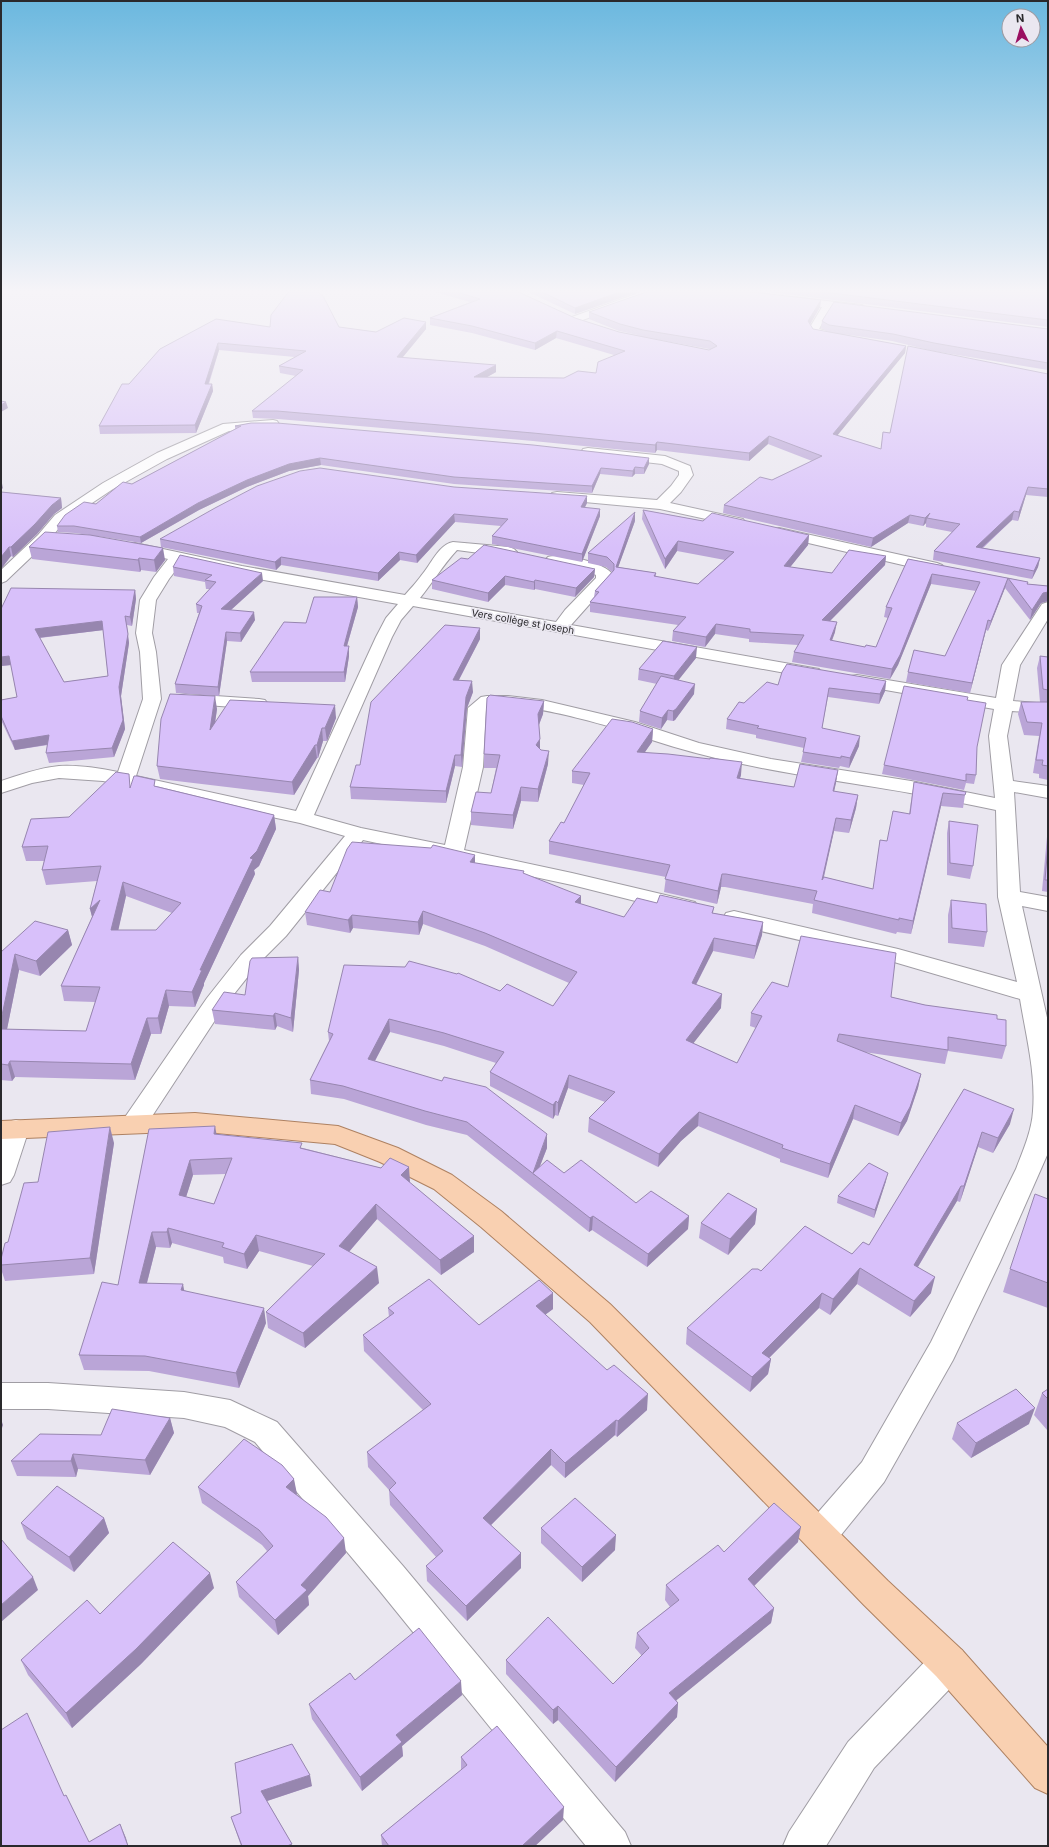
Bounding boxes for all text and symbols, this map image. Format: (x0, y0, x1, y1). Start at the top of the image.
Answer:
north arrow (1001, 8, 1041, 48)
text: N (1015, 11, 1025, 25)
street label: Vers collège st joseph (471, 606, 575, 636)

